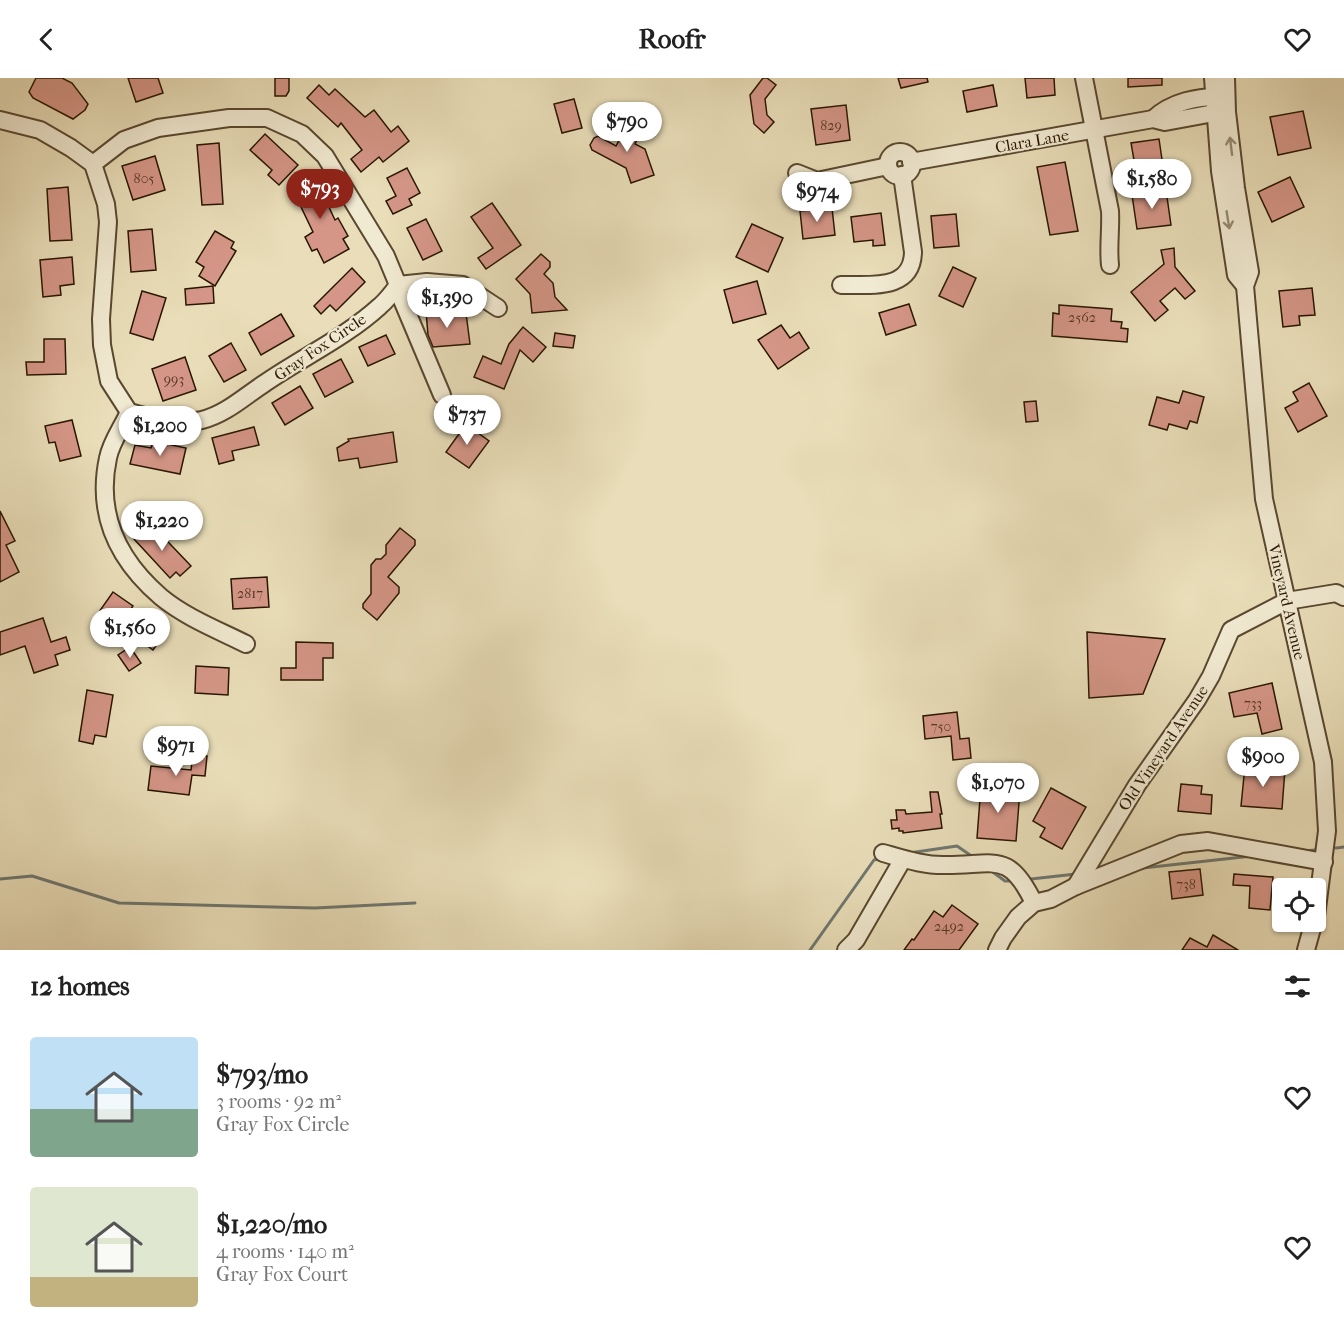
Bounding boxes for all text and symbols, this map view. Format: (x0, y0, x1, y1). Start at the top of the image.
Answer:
icon: back (30, 23, 63, 56)
text: Roofr (639, 23, 705, 55)
icon: heart (1281, 23, 1314, 56)
pin: $790 (591, 102, 663, 153)
text: $790 (606, 110, 648, 133)
house number: 829 (820, 117, 842, 134)
street label: Clara Lane (994, 125, 1070, 157)
one-way arrow (1226, 137, 1237, 156)
pin: $1,580 (1103, 159, 1201, 210)
text: $1,580 (1126, 167, 1178, 190)
pin: $793 (284, 169, 356, 220)
house number: 805 (134, 170, 154, 187)
pin: $974 (781, 172, 853, 223)
text: $793 (300, 177, 340, 200)
text: $974 (796, 180, 838, 203)
one-way arrow (1222, 209, 1233, 229)
pin: $1,390 (398, 278, 496, 329)
text: $1,390 (421, 286, 473, 309)
street label: Gray Fox Circle (270, 309, 370, 385)
house number: 2562 (1068, 309, 1096, 326)
house number: 993 (164, 371, 184, 388)
pin: $737 (431, 395, 503, 446)
text: $737 (448, 403, 486, 426)
pin: $1,200 (111, 406, 209, 457)
text: $1,200 (133, 414, 187, 437)
pin: $1,220 (113, 501, 211, 552)
text: $1,220 (135, 509, 189, 532)
street label: Vineyard Avenue (1264, 541, 1310, 662)
house number: 2817 (237, 585, 263, 602)
pin: $1,560 (81, 608, 179, 659)
text: $1,560 (104, 616, 156, 639)
street label: Old Vineyard Avenue (1114, 682, 1212, 814)
house number: 733 (1244, 695, 1262, 712)
house number: 750 (931, 718, 951, 735)
pin: $971 (140, 726, 212, 777)
text: $971 (157, 734, 195, 757)
pin: $900 (1227, 737, 1299, 788)
text: $900 (1241, 745, 1285, 768)
pin: $1,070 (949, 763, 1047, 814)
text: $1,070 (971, 771, 1025, 794)
house number: 738 (1176, 876, 1196, 893)
map controls (1272, 878, 1326, 932)
button: locate (1272, 878, 1326, 932)
house number: 2492 (934, 918, 964, 935)
icon: filters (1281, 970, 1314, 1003)
text: 12 homes (30, 971, 130, 1002)
text: $793/mo (216, 1059, 308, 1090)
icon: home (78, 1061, 150, 1133)
icon: heart (1281, 1081, 1314, 1114)
text: 3 rooms · 92 m² (216, 1090, 341, 1113)
text: Gray Fox Circle (216, 1113, 349, 1136)
text: $1,220/mo (216, 1209, 327, 1240)
icon: home (78, 1211, 150, 1283)
icon: heart (1281, 1231, 1314, 1264)
text: 4 rooms · 140 m² (216, 1240, 354, 1263)
text: Gray Fox Court (216, 1263, 348, 1286)

